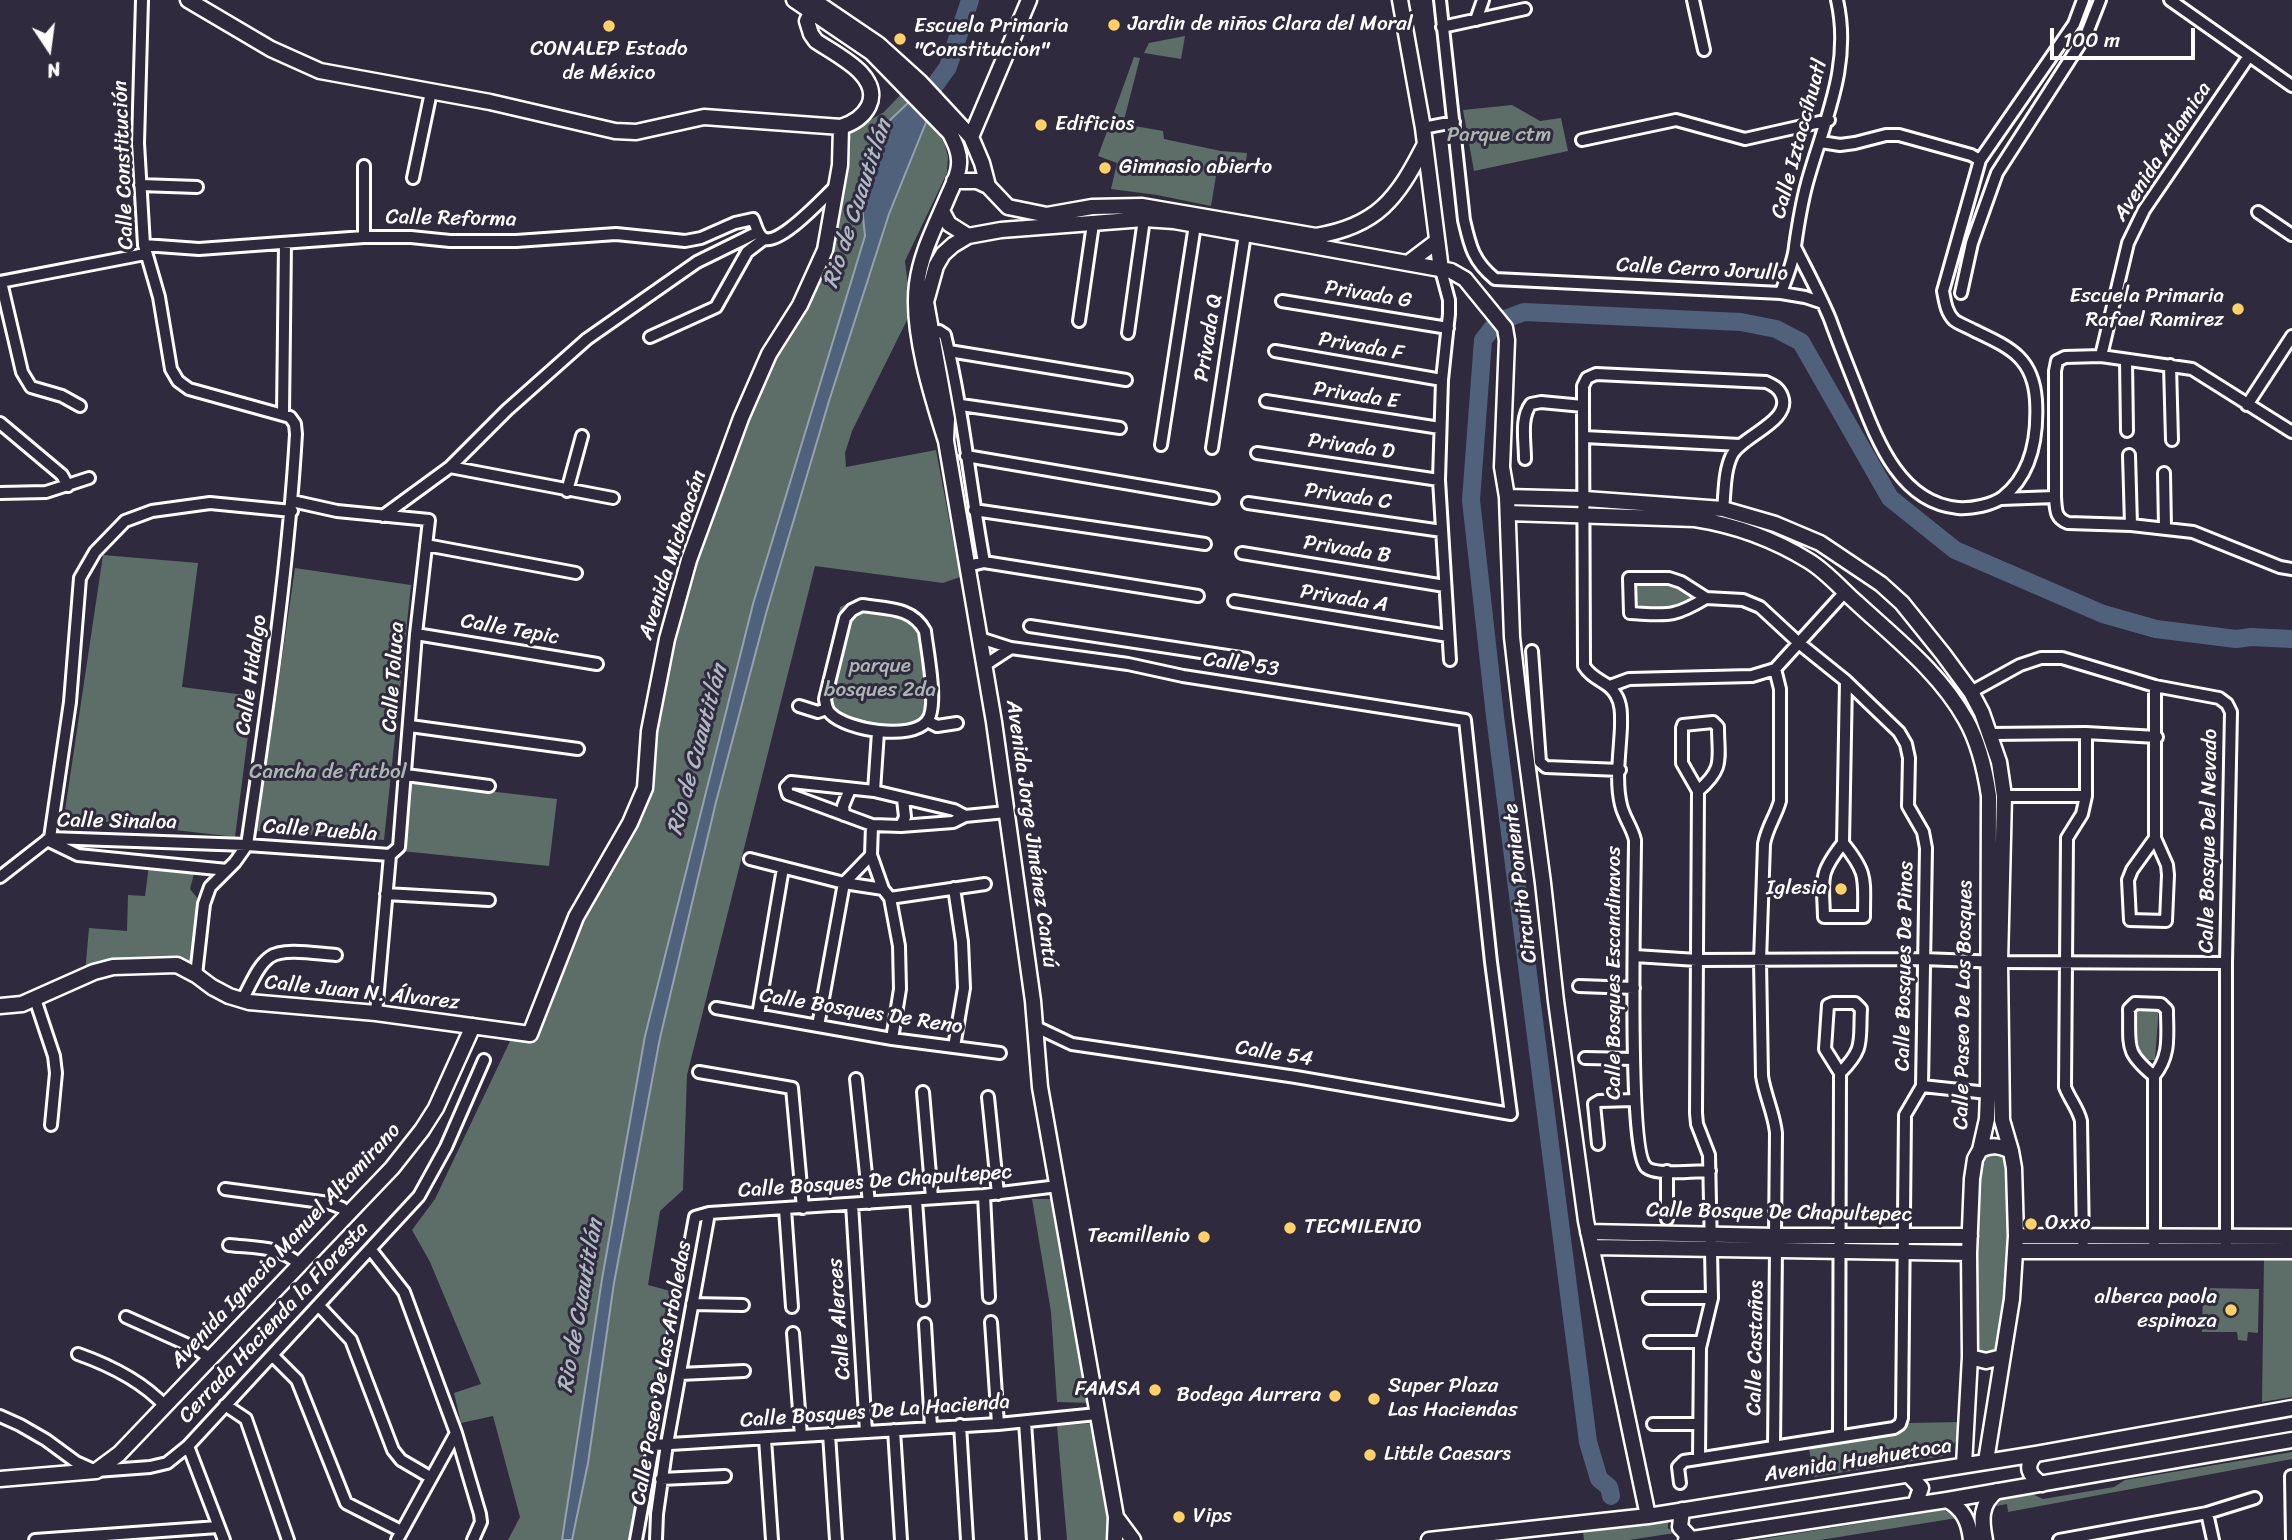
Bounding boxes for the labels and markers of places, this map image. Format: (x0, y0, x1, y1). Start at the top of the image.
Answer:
place label: Jardin de niños Clara del Moral (1128, 12, 1413, 38)
place label: Escuela Primaria "Constitucion" (914, 14, 1069, 64)
marker: Jardin de niños Clara del Moral (1106, 17, 1122, 33)
marker: CONALEP Estado de México (601, 18, 617, 34)
marker: Escuela Primaria "Constitucion" (892, 31, 908, 47)
place label: CONALEP Estado de México (530, 37, 688, 87)
place label: Edificios (1055, 112, 1134, 138)
marker: Edificios (1033, 117, 1049, 133)
place label: Gimnasio abierto (1119, 155, 1272, 181)
marker: Gimnasio abierto (1097, 160, 1113, 176)
place label: Escuela Primaria Rafael Ramirez (2069, 284, 2224, 334)
marker: Escuela Primaria Rafael Ramirez (2230, 301, 2246, 317)
place label: Iglesia (1766, 876, 1827, 902)
marker: Iglesia (1833, 881, 1849, 897)
place label: Oxxo (2045, 1211, 2091, 1237)
place label: TECMILENIO (1304, 1215, 1422, 1241)
marker: Oxxo (2023, 1216, 2039, 1232)
marker: TECMILENIO (1282, 1220, 1298, 1236)
place label: Tecmillenio (1087, 1224, 1190, 1250)
marker: Tecmillenio (1196, 1229, 1212, 1245)
place label: alberca paola espinoza (2095, 1285, 2217, 1335)
marker: alberca paola espinoza (2223, 1302, 2239, 1318)
place label: Super Plaza Las Haciendas (1388, 1374, 1518, 1424)
place label: FAMSA (1075, 1377, 1141, 1403)
marker: FAMSA (1147, 1382, 1163, 1398)
place label: Bodega Aurrera (1176, 1383, 1321, 1409)
marker: Bodega Aurrera (1327, 1388, 1343, 1404)
marker: Super Plaza Las Haciendas (1366, 1391, 1382, 1407)
place label: Little Caesars (1384, 1442, 1511, 1468)
marker: Little Caesars (1362, 1447, 1378, 1463)
place label: Vips (1193, 1504, 1232, 1530)
marker: Vips (1171, 1509, 1187, 1525)

